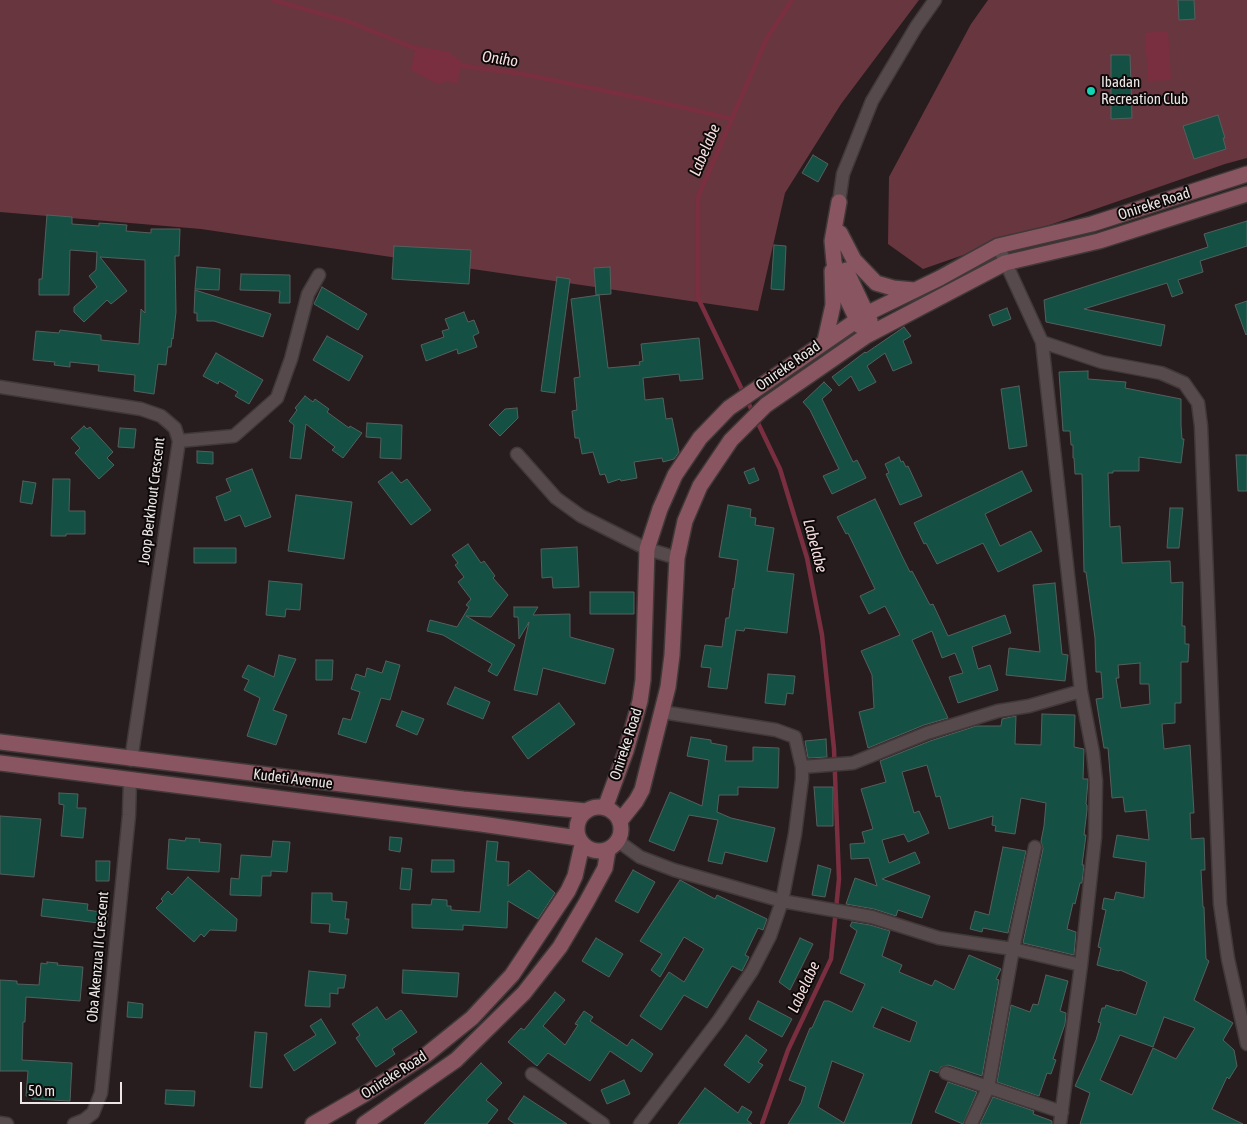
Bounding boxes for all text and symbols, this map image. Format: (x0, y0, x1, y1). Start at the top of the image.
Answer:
water label: Oniho (481, 47, 519, 71)
place label: Ibadan Recreation Club (1101, 73, 1188, 108)
marker: Ibadan Recreation Club (1085, 85, 1097, 97)
water label: Labelabe (685, 121, 725, 179)
street label: Onireke Road (1116, 184, 1192, 224)
street label: Onireke Road (752, 337, 824, 395)
street label: Joop Berkhout Crescent (135, 436, 169, 566)
water label: Labelabe (799, 517, 831, 575)
street label: Onireke Road (606, 706, 646, 782)
street label: Kudeti Avenue (252, 765, 334, 793)
street label: Oba Akenzua II Crescent (83, 891, 113, 1023)
water label: Labelabe (784, 958, 824, 1016)
street label: Onireke Road (358, 1047, 430, 1103)
scale bar (22, 1072, 125, 1104)
text: 50 m (28, 1082, 55, 1099)

